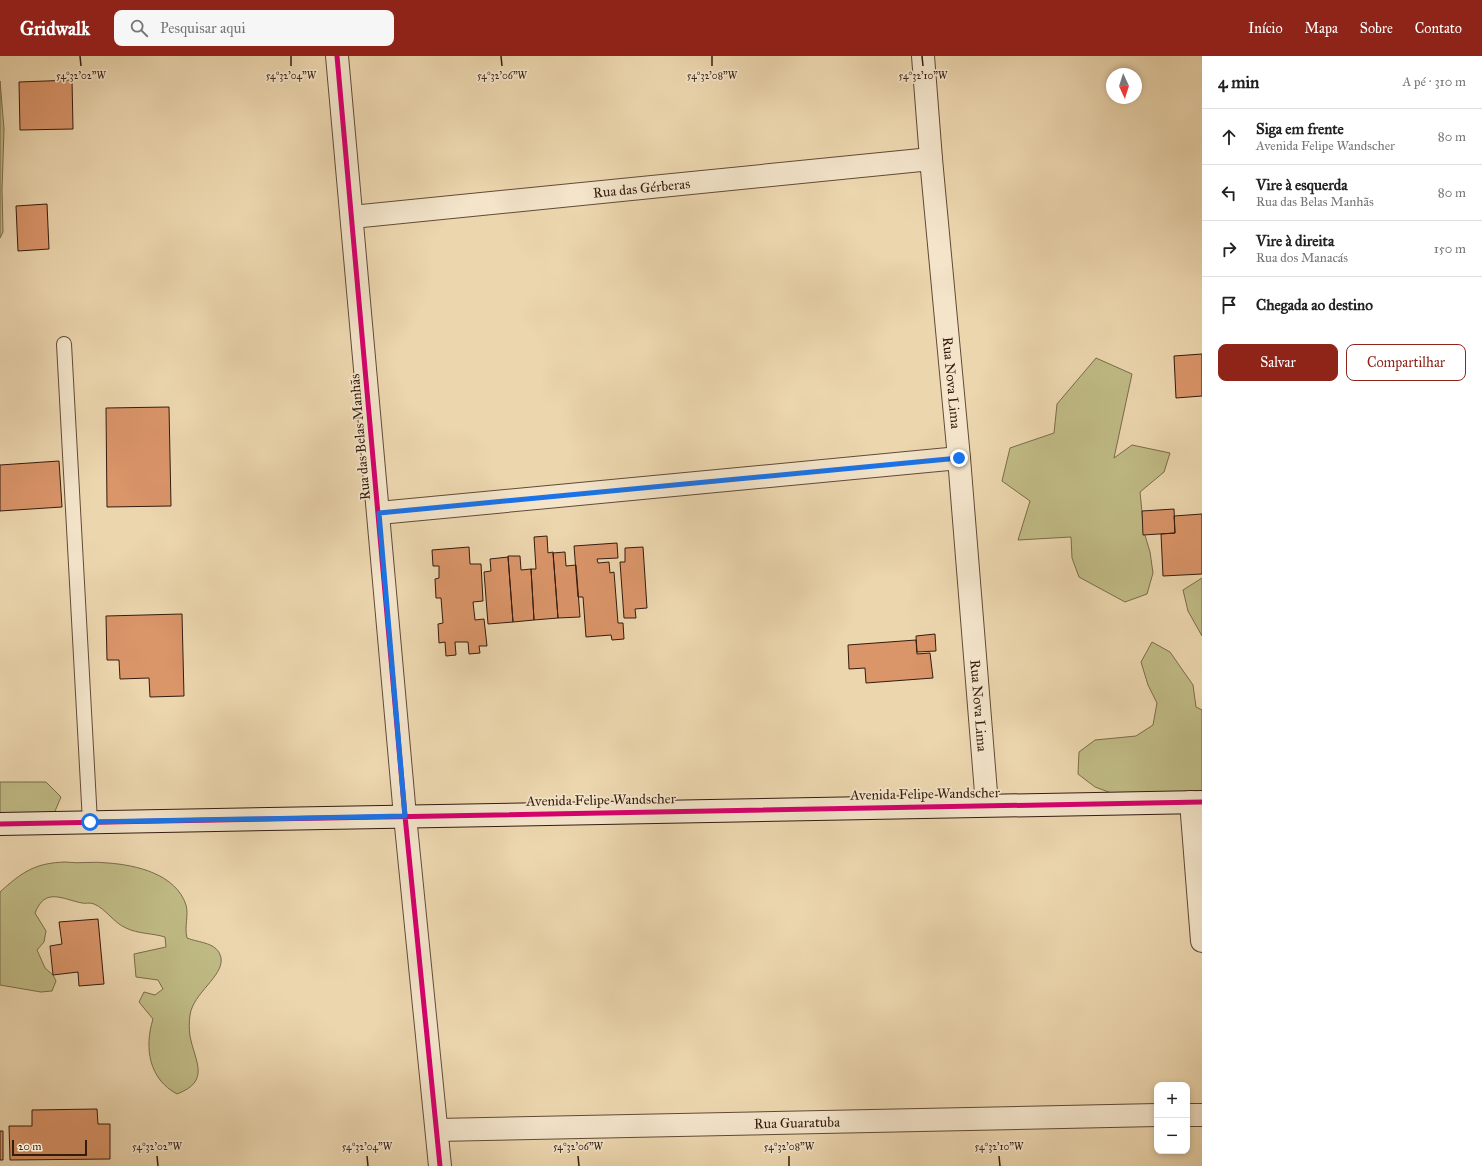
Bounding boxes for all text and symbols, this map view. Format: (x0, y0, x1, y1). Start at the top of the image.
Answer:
search box (114, 10, 394, 46)
text: Gridwalk (20, 17, 90, 40)
icon: search (128, 17, 150, 39)
text: Pesquisar aqui (160, 19, 246, 37)
text: Início (1248, 20, 1283, 37)
text: Mapa (1305, 20, 1338, 37)
text: Sobre (1360, 20, 1393, 37)
text: Contato (1415, 20, 1462, 37)
north arrow (1106, 68, 1142, 104)
text: 54°32'02"W (56, 70, 106, 82)
text: 54°32'04"W (266, 70, 317, 82)
text: 54°32'06"W (477, 70, 528, 82)
text: 54°32'08"W (687, 70, 738, 82)
text: 54°32'10"W (899, 70, 948, 82)
text: 4 min (1218, 72, 1259, 93)
text: A pé · 310 m (1403, 74, 1466, 90)
text: Siga em frente (1256, 120, 1344, 138)
icon: ahead (1218, 126, 1240, 148)
text: 80 m (1438, 129, 1466, 145)
text: Avenida Felipe Wandscher (1256, 138, 1395, 154)
street label: Rua das Gérberas (592, 175, 691, 201)
text: Vire à esquerda (1256, 176, 1348, 194)
icon: left (1218, 182, 1240, 204)
text: 80 m (1438, 185, 1466, 201)
text: Rua das Belas Manhãs (1256, 194, 1374, 210)
text: Vire à direita (1256, 232, 1334, 250)
icon: right (1218, 238, 1240, 260)
text: 150 m (1434, 241, 1466, 257)
text: Rua dos Manacás (1256, 250, 1348, 266)
icon: arrive (1218, 294, 1240, 316)
text: Chegada ao destino (1256, 296, 1373, 314)
street label: Rua Nova Lima (939, 336, 965, 430)
button: Salvar (1218, 344, 1338, 381)
button: Compartilhar (1346, 344, 1466, 381)
street label: Rua das Belas Manhãs (346, 373, 374, 501)
route end (950, 449, 968, 467)
street label: Rua Nova Lima (967, 659, 991, 752)
street label: Avenida Felipe Wandscher (849, 784, 1001, 804)
street label: Avenida Felipe Wandscher (525, 790, 677, 810)
route start (81, 813, 99, 831)
map controls (1154, 1082, 1190, 1154)
button: + (1154, 1082, 1190, 1118)
street label: Rua Guaratuba (754, 1113, 840, 1132)
button: − (1154, 1118, 1190, 1154)
scale bar (12, 1138, 87, 1157)
text: 20 m (18, 1140, 41, 1153)
text: 54°32'02"W (132, 1141, 182, 1153)
text: 54°32'04"W (342, 1141, 393, 1153)
text: 54°32'06"W (553, 1141, 604, 1153)
text: 54°32'08"W (764, 1141, 815, 1153)
text: 54°32'10"W (975, 1141, 1024, 1153)

